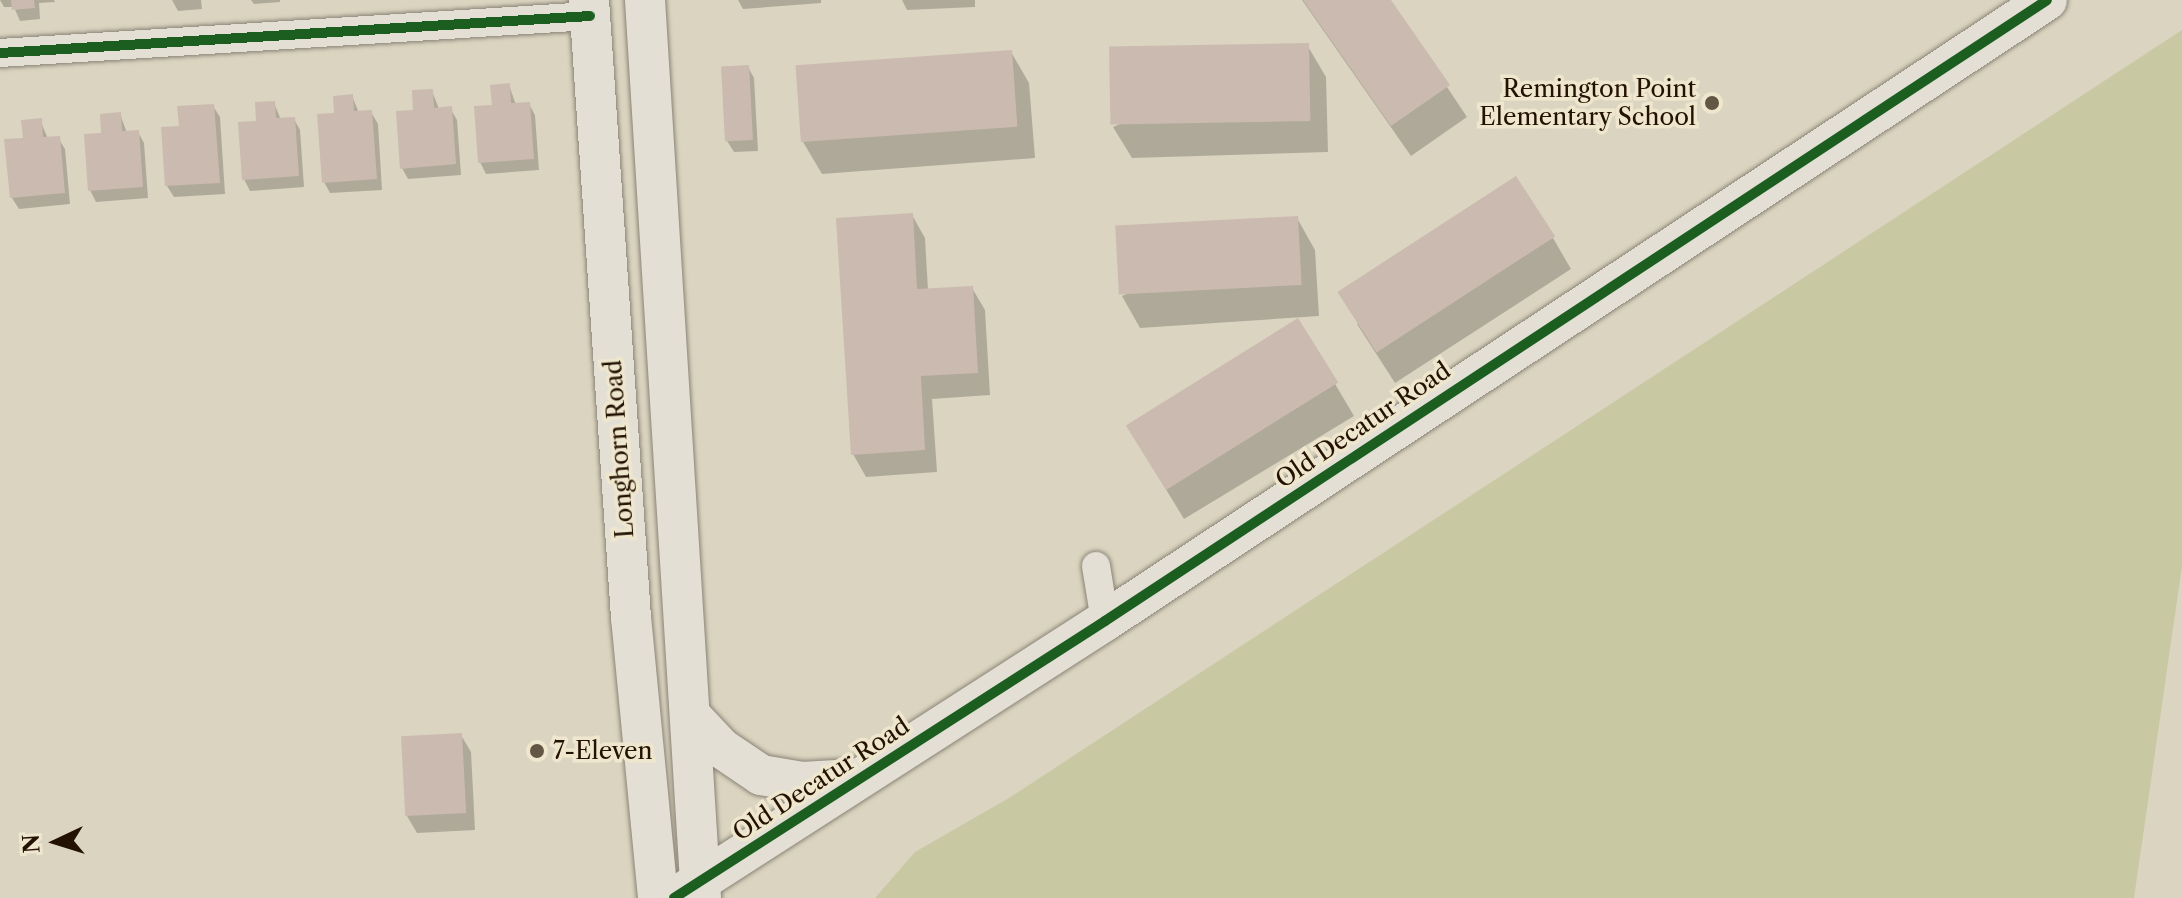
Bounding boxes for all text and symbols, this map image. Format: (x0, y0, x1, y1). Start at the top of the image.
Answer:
place label: Remington Point Elementary School (1479, 75, 1696, 131)
marker: Remington Point Elementary School (1703, 94, 1721, 112)
street label: Old Decatur Road (1270, 356, 1456, 494)
street label: Longhorn Road (598, 359, 640, 539)
street label: Old Decatur Road (727, 711, 915, 847)
place label: 7-Eleven (553, 737, 652, 765)
marker: 7-Eleven (528, 742, 546, 760)
north arrow (16, 802, 96, 882)
text: N (17, 833, 46, 854)

